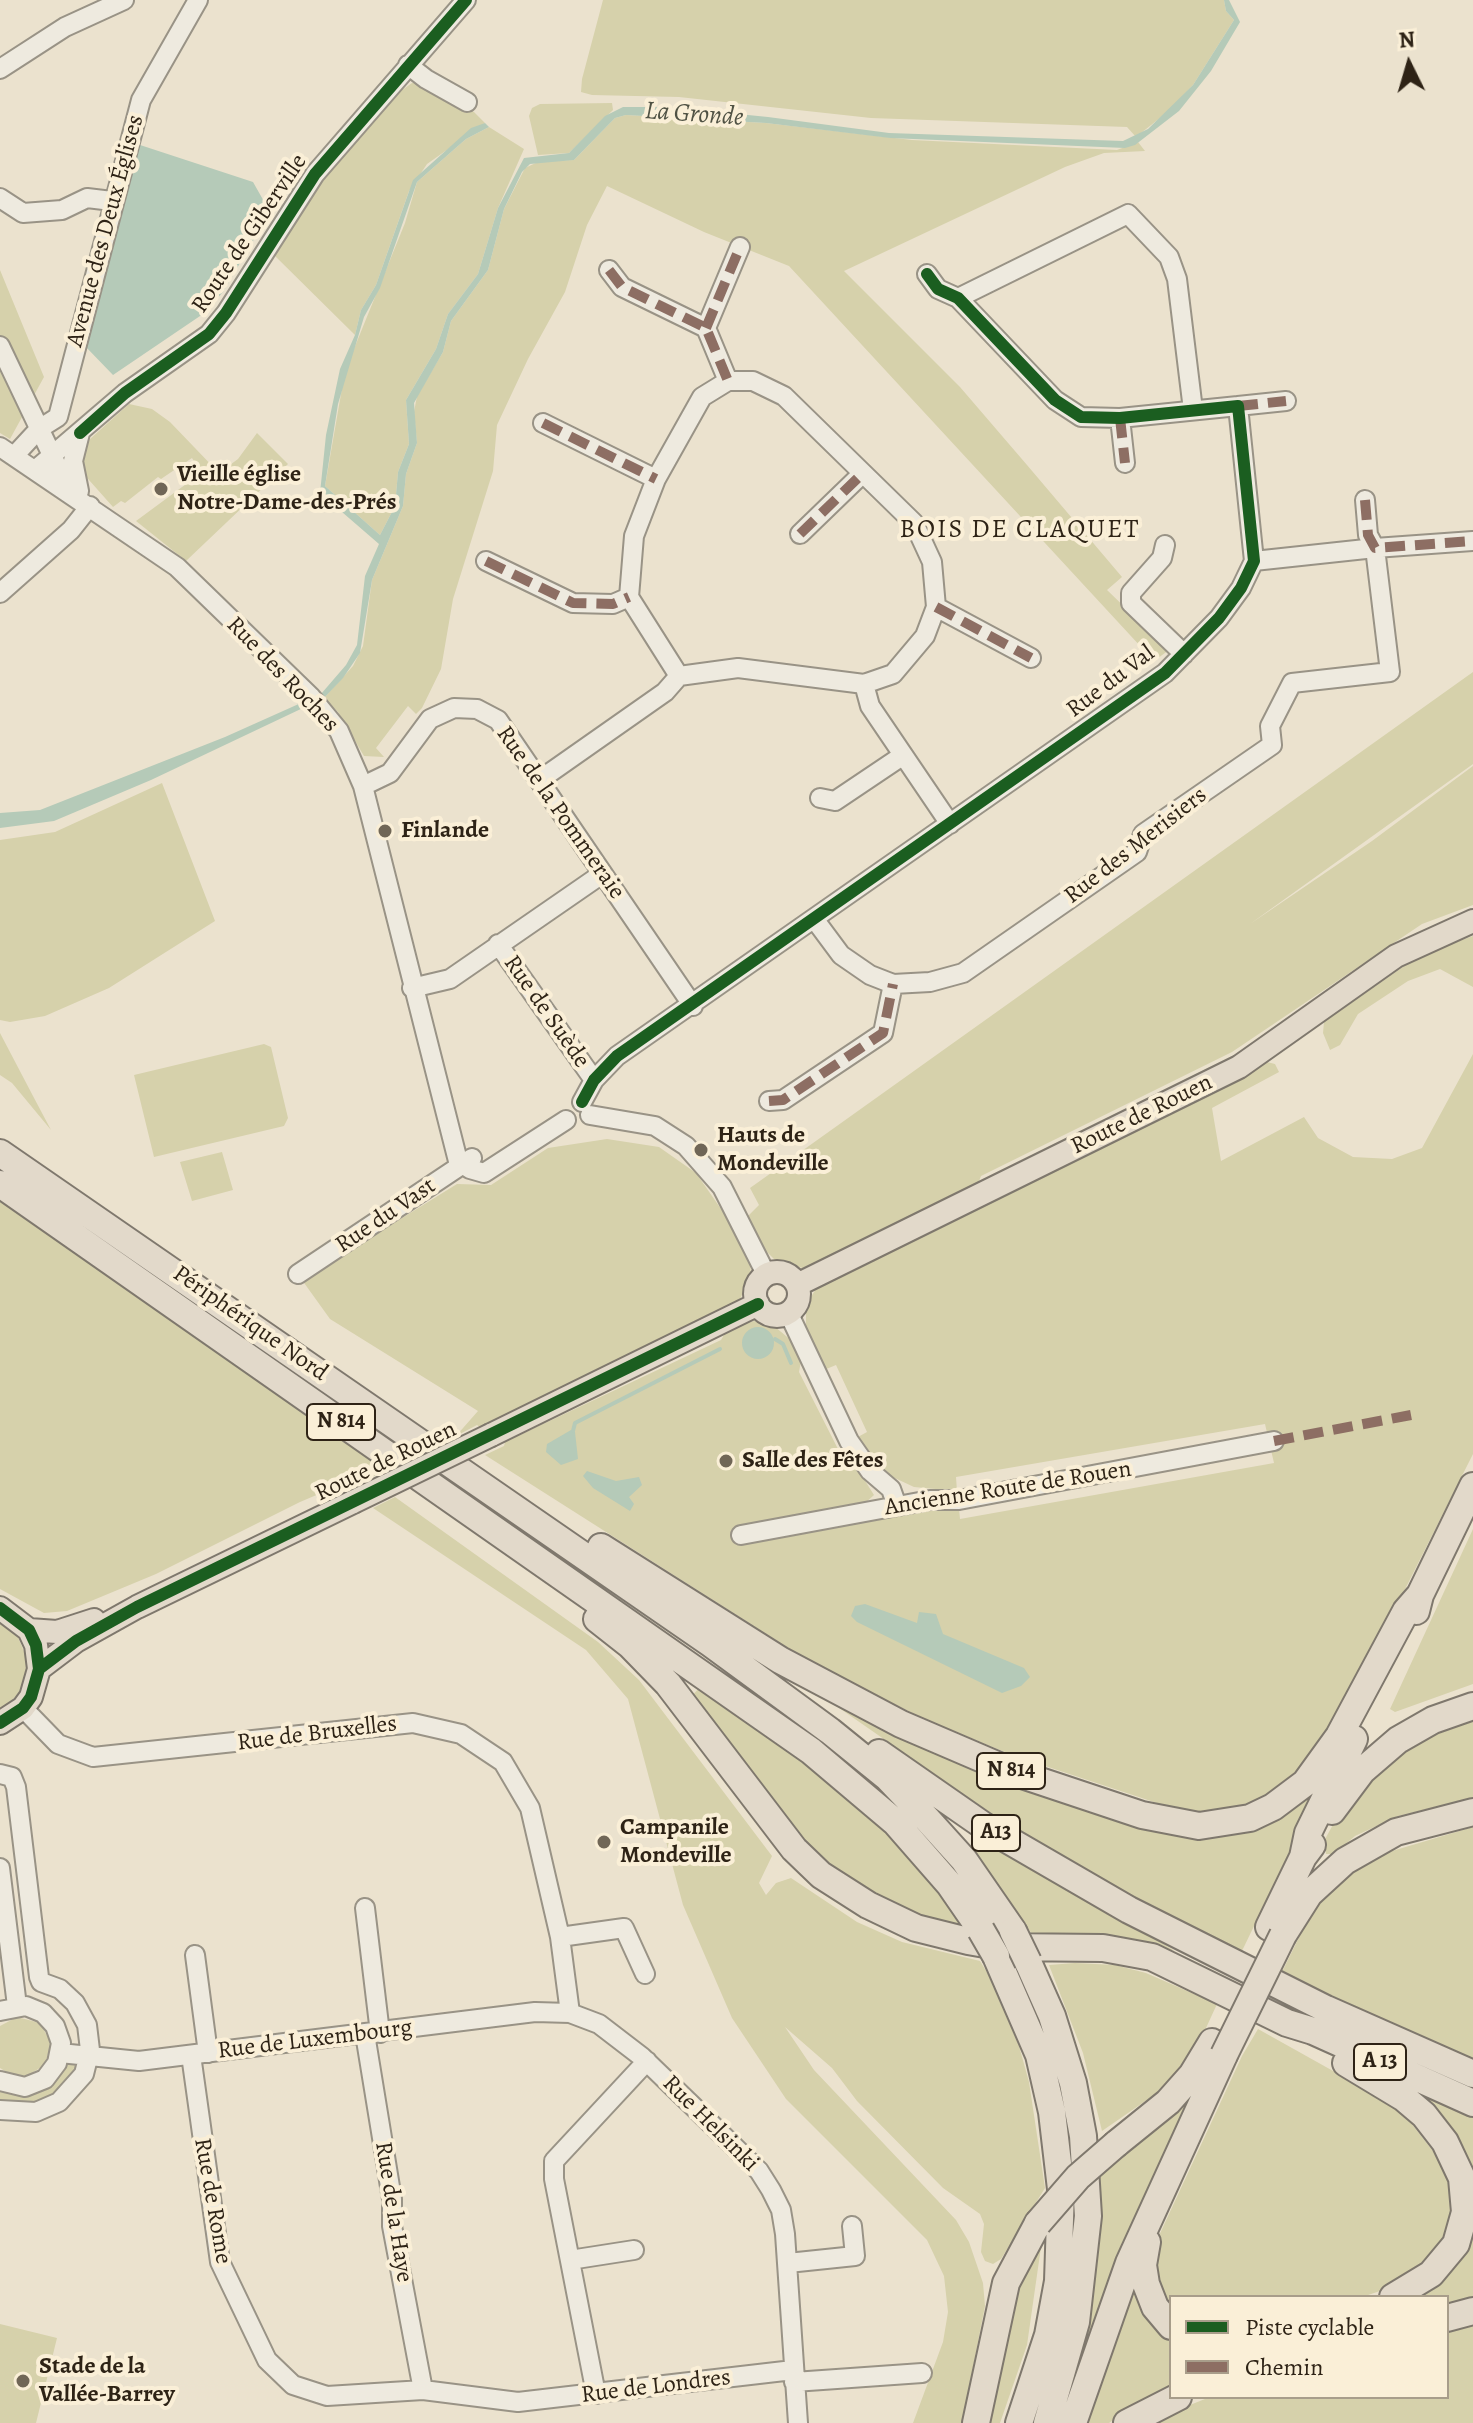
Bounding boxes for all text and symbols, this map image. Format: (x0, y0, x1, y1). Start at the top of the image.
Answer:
north arrow (1369, 24, 1449, 104)
text: N (1398, 24, 1416, 56)
water label: La Gronde (644, 96, 744, 134)
street label: Avenue des Deux Églises (61, 112, 151, 350)
street label: Route de Giberville (186, 149, 314, 319)
place label: Vieille église Notre-Dame-des-Prés (177, 461, 397, 517)
marker: Vieille église Notre-Dame-des-Prés (152, 480, 170, 498)
district label: BOIS DE CLAQUET (899, 515, 1141, 547)
street label: Rue des Roches (220, 611, 344, 739)
street label: Rue du Val (1061, 640, 1161, 724)
street label: Rue de la Pommeraie (489, 721, 631, 905)
street label: Rue des Merisiers (1059, 781, 1213, 911)
place label: Finlande (401, 817, 489, 845)
marker: Finlande (376, 822, 394, 840)
street label: Rue de Suède (497, 950, 595, 1074)
street label: Route de Rouen (1067, 1068, 1217, 1162)
place label: Hauts de Mondeville (717, 1122, 829, 1178)
marker: Hauts de Mondeville (692, 1141, 710, 1159)
street label: Rue du Vast (330, 1172, 442, 1260)
street label: Périphérique Nord (167, 1260, 333, 1388)
road number: N 814 (307, 1404, 375, 1440)
street label: Route de Rouen (311, 1415, 461, 1509)
place label: Salle des Fêtes (742, 1447, 884, 1475)
marker: Salle des Fêtes (717, 1452, 735, 1470)
street label: Ancienne Route de Rouen (882, 1455, 1134, 1523)
street label: Rue de Bruxelles (235, 1710, 399, 1758)
road number: N 814 (977, 1753, 1045, 1789)
place label: Campanile Mondeville (620, 1814, 732, 1870)
road number: A13 (972, 1815, 1020, 1851)
marker: Campanile Mondeville (595, 1833, 613, 1851)
street label: Rue de Luxembourg (216, 2014, 414, 2066)
road number: A 13 (1354, 2044, 1406, 2080)
street label: Rue Helsinki (656, 2070, 764, 2178)
street label: Rue de Rome (187, 2136, 237, 2266)
street label: Rue de la Haye (368, 2140, 418, 2284)
legend (1169, 2295, 1449, 2399)
text: Piste cyclable (1245, 2311, 1374, 2343)
text: Chemin (1245, 2351, 1323, 2383)
place label: Stade de la Vallée-Barrey (39, 2353, 175, 2409)
street label: Rue de Londres (580, 2364, 732, 2410)
marker: Stade de la Vallée-Barrey (14, 2372, 32, 2390)

